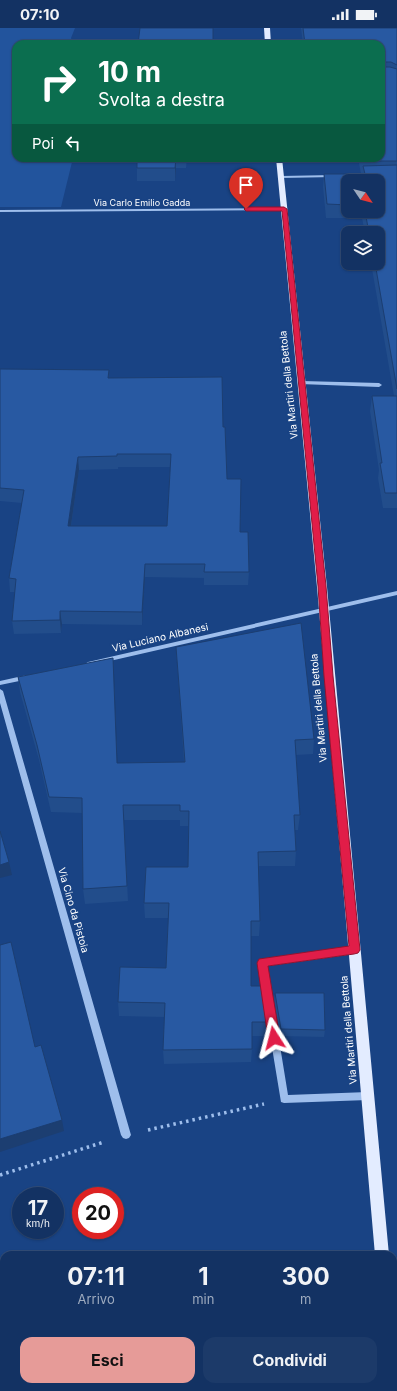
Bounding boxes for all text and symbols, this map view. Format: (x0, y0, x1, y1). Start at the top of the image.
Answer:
text: 07:10 (20, 5, 60, 24)
text: 10 m (98, 55, 161, 89)
icon: right (32, 56, 84, 108)
text: Svolta a destra (98, 89, 225, 110)
icon: left (62, 132, 84, 154)
text: Poi (32, 134, 54, 153)
pin (229, 168, 263, 209)
icon: arrive (235, 174, 257, 196)
north arrow (341, 174, 385, 218)
map controls (341, 174, 385, 270)
street label: Via Carlo Emilio Gadda (94, 197, 190, 208)
button: layers (341, 226, 385, 270)
street label: Via Martiri della Bettola (276, 330, 300, 440)
street label: Via Luciano Albanesi (111, 620, 209, 654)
street label: Via Martiri della Bettola (307, 653, 329, 763)
street label: Via Cino da Pistoia (56, 866, 92, 954)
street label: Via Martiri della Bettola (337, 975, 359, 1085)
position arrow (253, 1017, 295, 1059)
speed limit sign: 20 (72, 1187, 124, 1239)
text: 17 (28, 1196, 48, 1220)
text: km/h (26, 1217, 50, 1229)
text: 07:11 (67, 1262, 125, 1291)
text: 1 (198, 1262, 209, 1291)
text: 300 (282, 1262, 330, 1291)
text: Arrivo (78, 1291, 115, 1307)
text: min (192, 1291, 214, 1307)
text: m (300, 1291, 311, 1307)
button: Esci (20, 1337, 195, 1383)
button: Condividi (203, 1337, 377, 1383)

